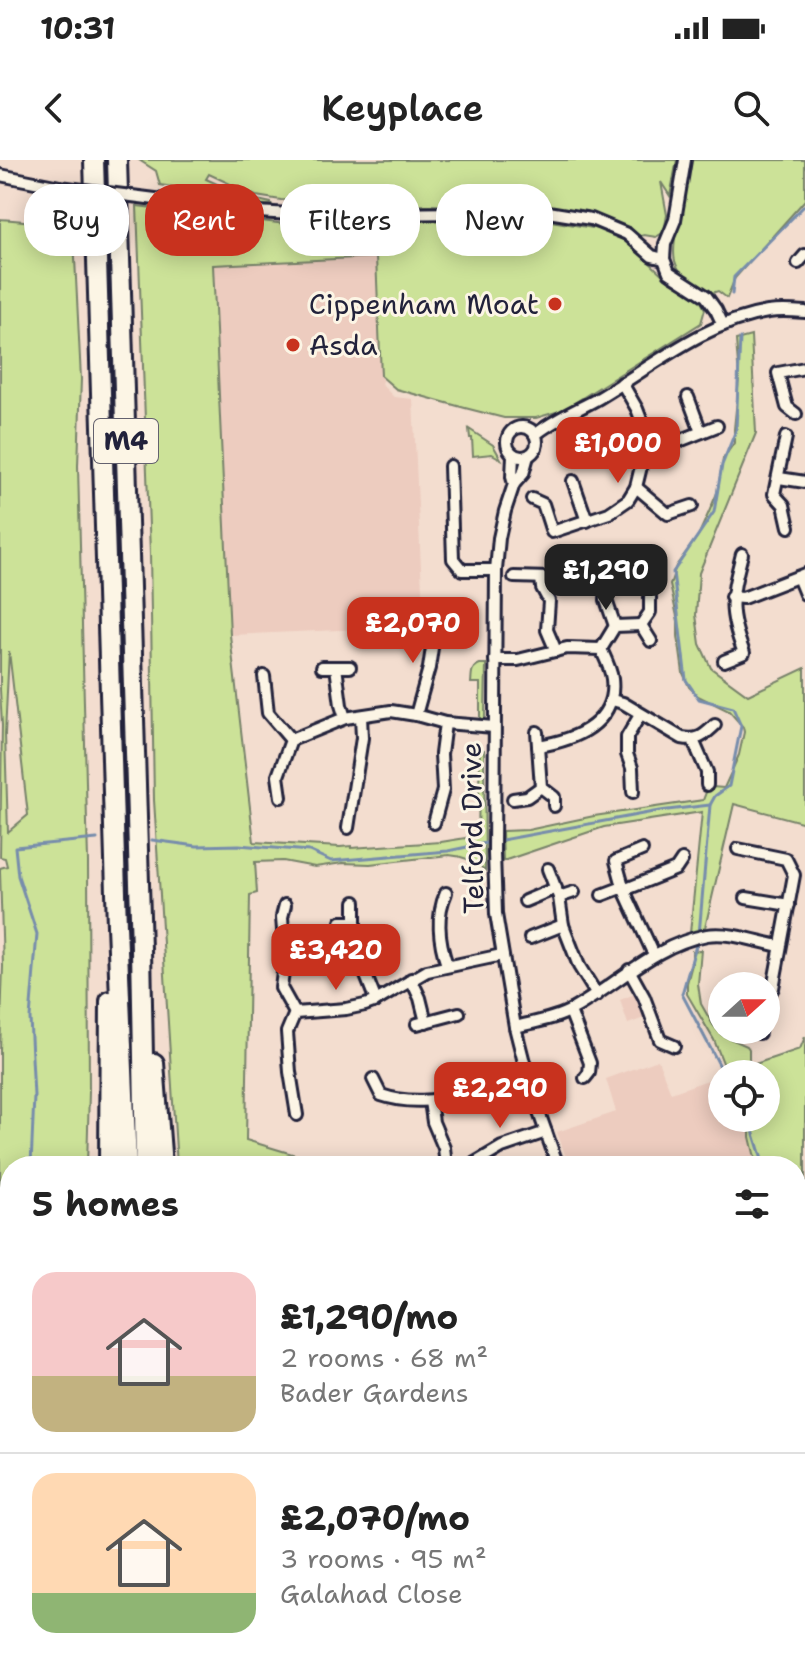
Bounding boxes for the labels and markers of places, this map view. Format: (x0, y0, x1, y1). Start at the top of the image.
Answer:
place label: Cippenham Moat (309, 285, 539, 323)
marker: Cippenham Moat (546, 295, 564, 313)
place label: Asda (309, 326, 378, 364)
marker: Asda (284, 336, 302, 354)
pin: £1,000 (553, 417, 683, 485)
pin: £1,290 (541, 544, 671, 612)
pin: £2,070 (348, 597, 478, 665)
pin: £3,420 (271, 924, 401, 992)
pin: £2,290 (435, 1062, 565, 1130)

